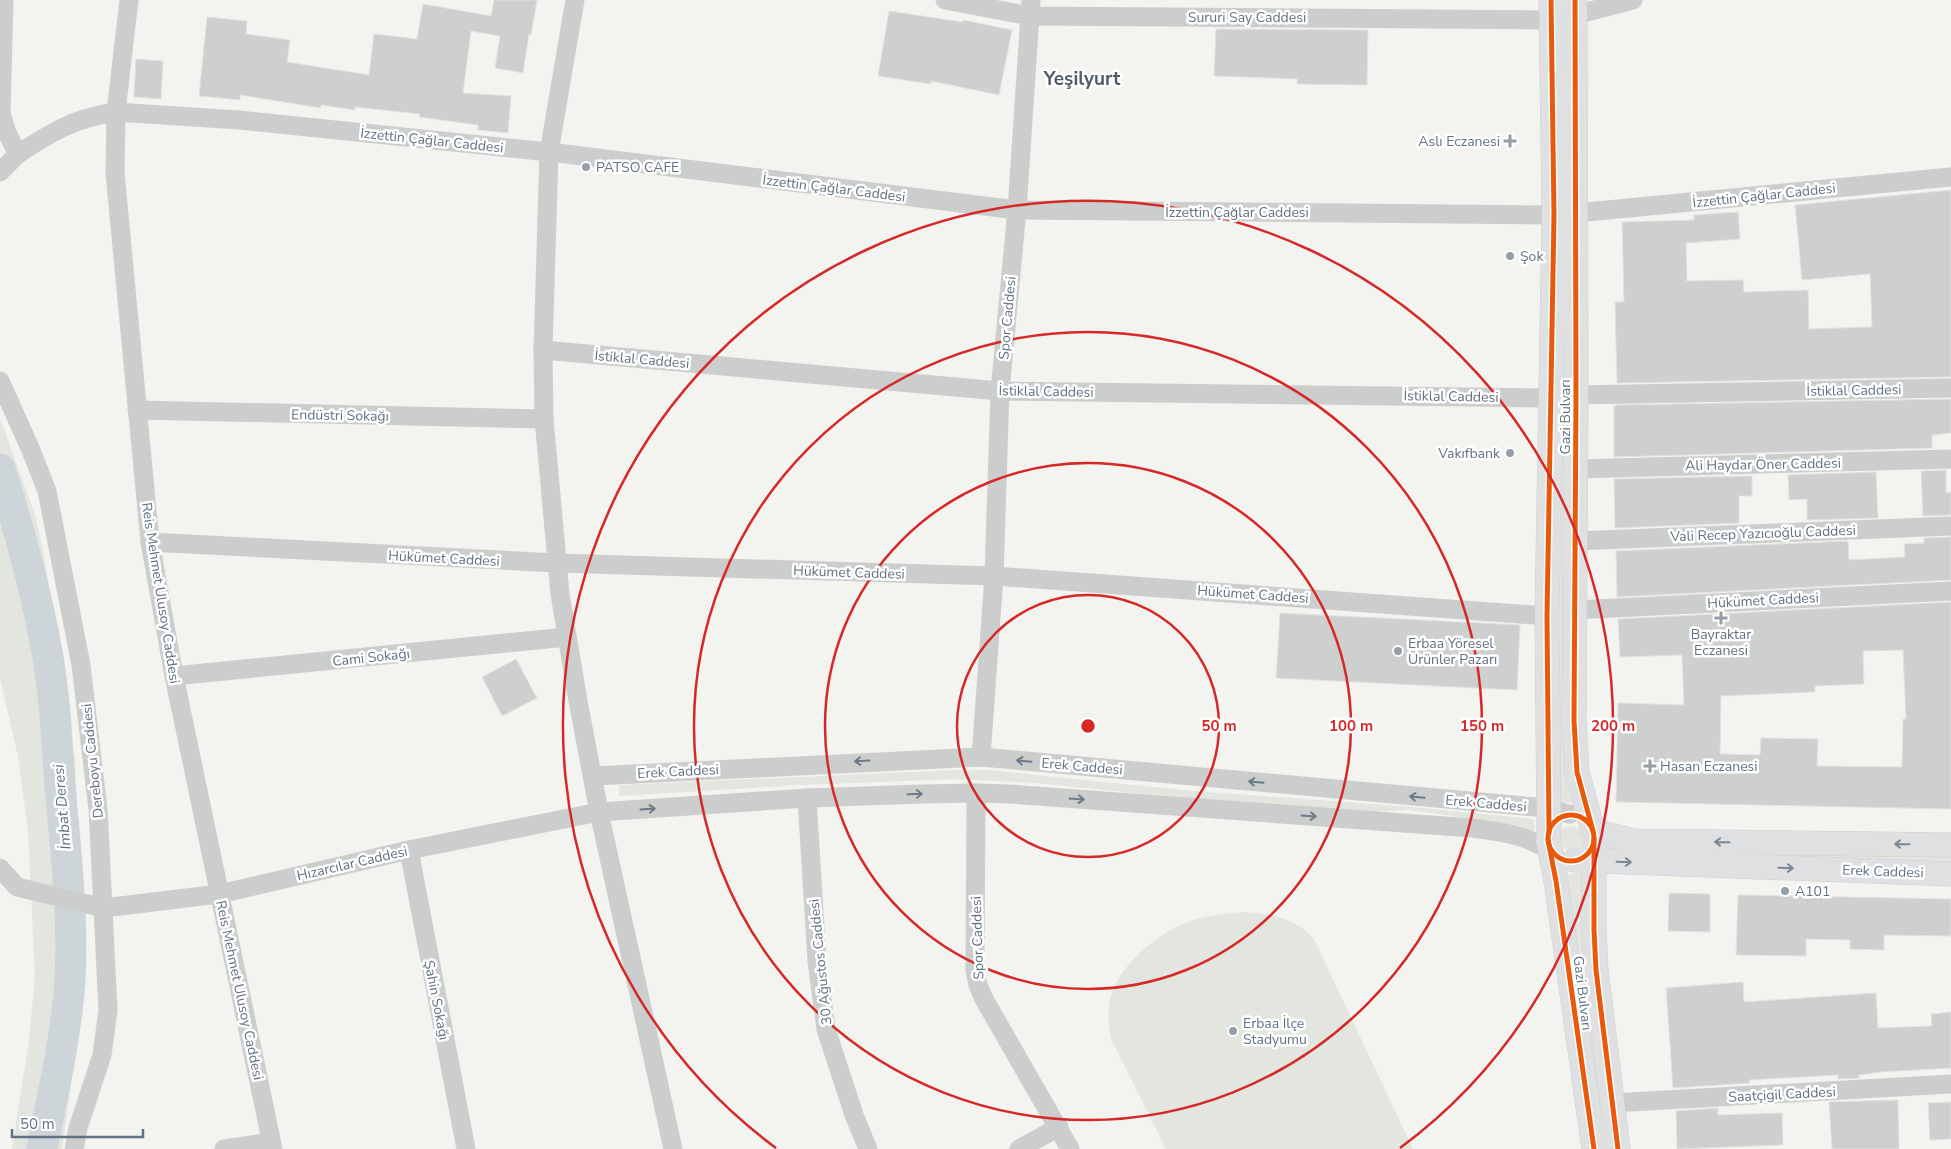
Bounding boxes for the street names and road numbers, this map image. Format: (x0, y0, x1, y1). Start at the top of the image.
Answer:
street label: Sururi Say Caddesi (1188, 8, 1306, 27)
street label: İzzettin Çağlar Caddesi (360, 124, 504, 157)
street label: İzzettin Çağlar Caddesi (762, 170, 906, 207)
street label: İzzettin Çağlar Caddesi (1692, 179, 1836, 212)
street label: İzzettin Çağlar Caddesi (1165, 203, 1309, 222)
street label: Spor Caddesi (994, 276, 1021, 360)
street label: İstiklal Caddesi (594, 346, 690, 373)
street label: Gazi Bulvarı (1556, 380, 1575, 454)
street label: İstiklal Caddesi (1806, 380, 1902, 401)
street label: İstiklal Caddesi (998, 381, 1094, 402)
street label: İstiklal Caddesi (1403, 386, 1499, 407)
street label: Endüstri Sokağı (291, 405, 389, 426)
street label: Ali Haydar Öner Caddesi (1685, 454, 1841, 475)
street label: Reis Mehmet Ulusoy Caddesi (137, 501, 184, 685)
street label: Vali Recep Yazıcıoğlu Caddesi (1669, 521, 1856, 546)
street label: Hükümet Caddesi (388, 546, 500, 571)
street label: Hükümet Caddesi (793, 561, 905, 584)
street label: Hükümet Caddesi (1197, 581, 1309, 608)
street label: Hükümet Caddesi (1707, 588, 1819, 613)
street label: Cami Sokağı (331, 644, 411, 671)
street label: Dereboyu Caddesi (77, 703, 108, 819)
street label: Erek Caddesi (1041, 753, 1123, 780)
street label: Erek Caddesi (637, 760, 719, 783)
street label: Erek Caddesi (1445, 790, 1527, 817)
street label: Hızarcılar Caddesi (295, 842, 409, 885)
street label: Erek Caddesi (1842, 861, 1924, 882)
street label: Spor Caddesi (967, 896, 988, 980)
street label: Reis Mehmet Ulusoy Caddesi (211, 898, 268, 1082)
street label: 30 Ağustos Caddesi (804, 898, 837, 1026)
street label: Gazi Bulvarı (1569, 955, 1597, 1031)
street label: Şahin Sokağı (419, 959, 454, 1042)
street label: Saatçigil Caddesi (1728, 1082, 1836, 1107)

